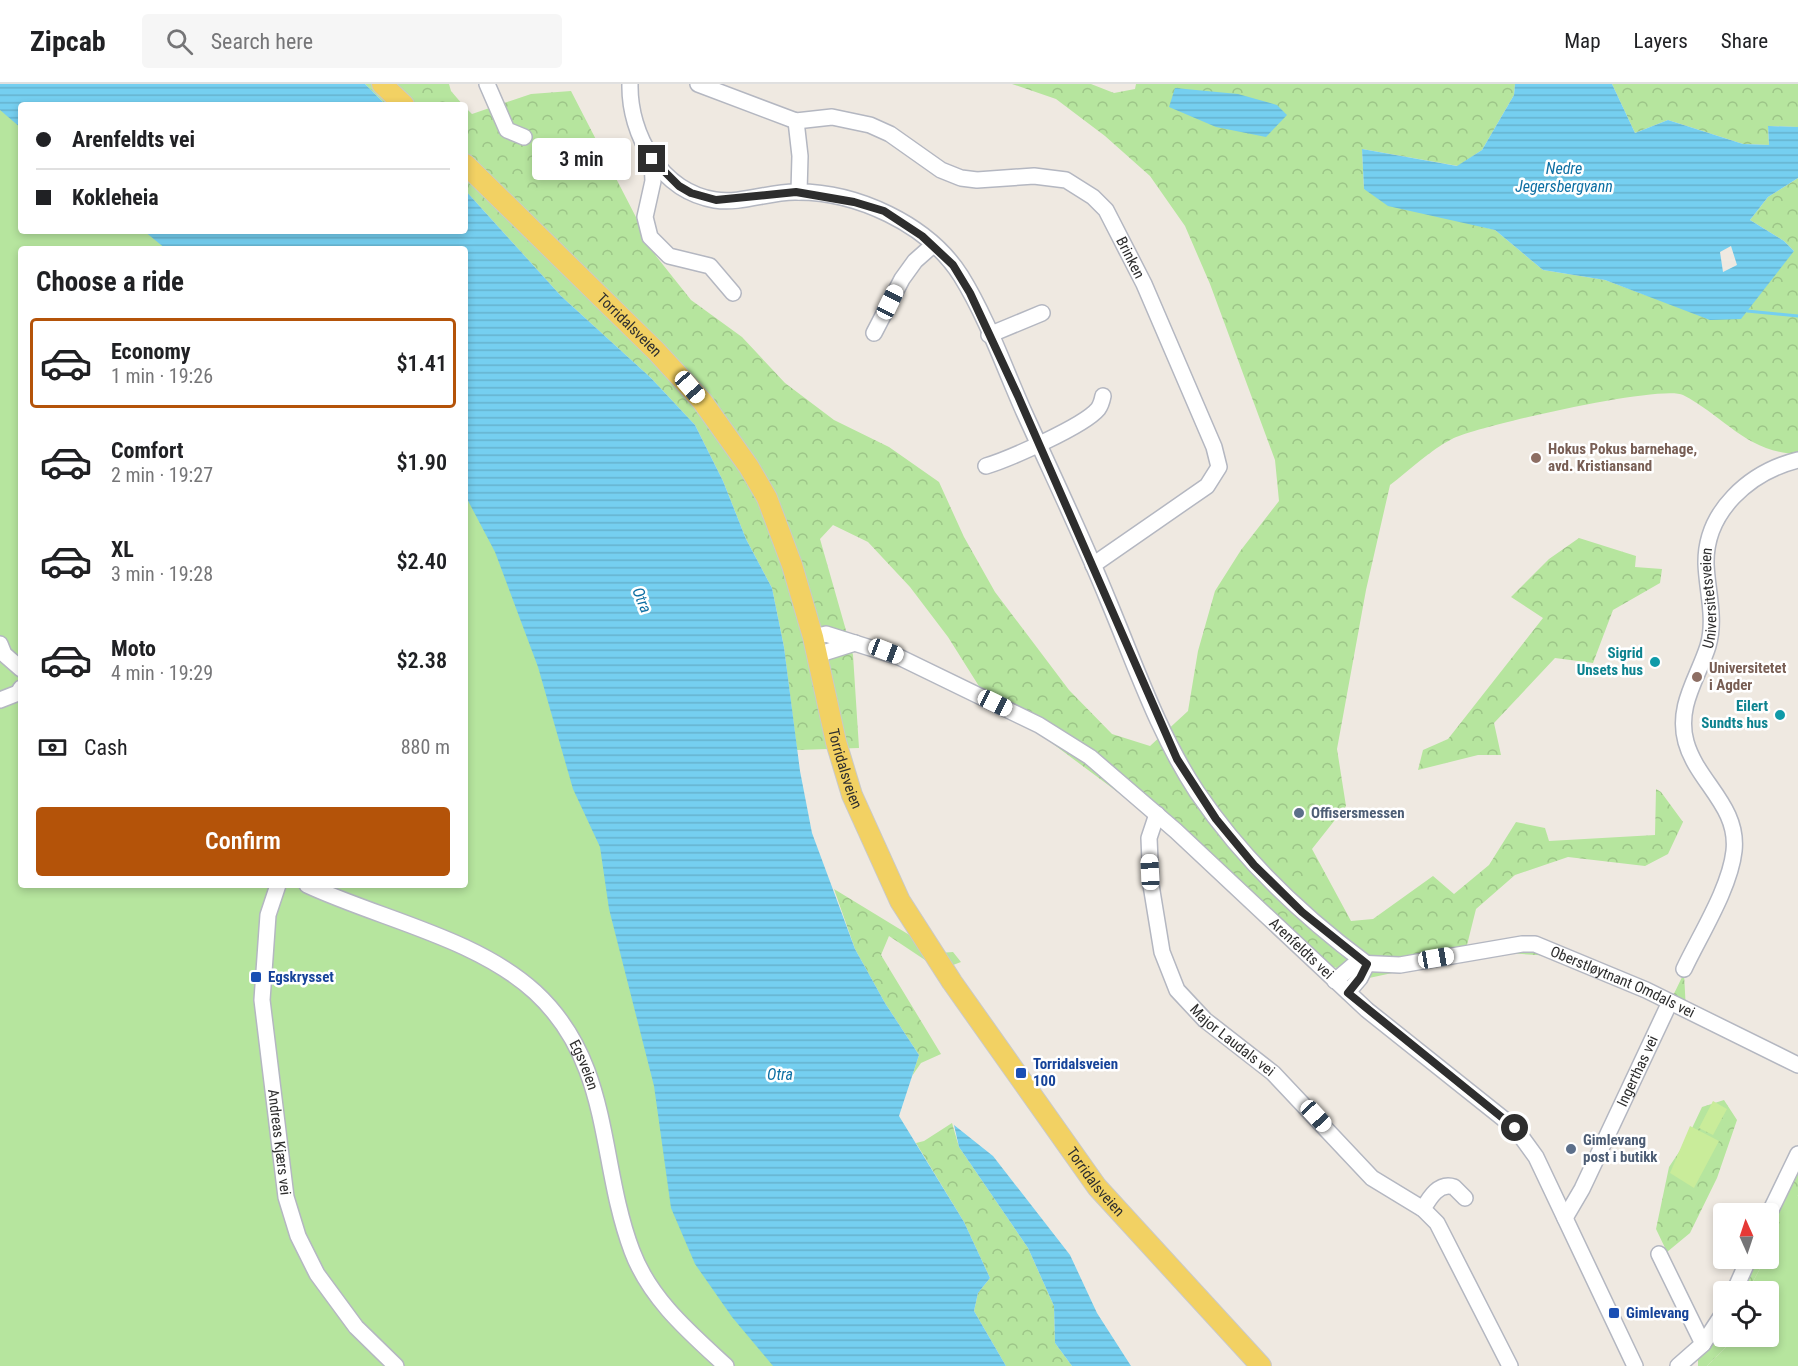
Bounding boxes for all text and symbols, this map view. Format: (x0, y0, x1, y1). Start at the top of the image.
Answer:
search box (142, 14, 562, 68)
text: Zipcab (30, 25, 106, 58)
icon: search (163, 25, 196, 58)
text: Search here (211, 29, 313, 54)
text: Map (1564, 29, 1601, 53)
text: Layers (1634, 29, 1688, 53)
text: Share (1721, 29, 1768, 53)
text: Arenfeldts vei (72, 127, 195, 152)
callout: 3 min (532, 138, 631, 180)
route end (638, 145, 665, 172)
text: 3 min (559, 147, 604, 171)
water label: Nedre Jegersbergvann (1515, 159, 1613, 196)
text: Kokleheia (72, 185, 159, 210)
street label: Brinken (1112, 234, 1149, 281)
text: Choose a ride (36, 266, 184, 298)
car (874, 282, 906, 322)
street label: Torridalsveien (593, 289, 666, 360)
icon: car (39, 336, 93, 390)
text: Economy (111, 339, 191, 364)
text: $1.41 (396, 351, 447, 376)
text: 1 min · 19:26 (111, 364, 213, 388)
car (671, 368, 709, 406)
icon: car (39, 435, 93, 489)
text: Comfort (111, 438, 184, 463)
place label: Hokus Pokus barnehage, avd. Kristiansand (1548, 440, 1697, 475)
text: $1.90 (396, 450, 447, 475)
marker: Hokus Pokus barnehage, avd. Kristiansand (1529, 451, 1543, 465)
text: 2 min · 19:27 (111, 463, 213, 487)
icon: car (39, 534, 93, 588)
text: XL (111, 537, 134, 562)
street label: Universitetsveien (1697, 546, 1720, 651)
text: $2.40 (396, 549, 447, 574)
text: 3 min · 19:28 (111, 562, 213, 586)
water label: Otra (628, 584, 656, 616)
icon: car (39, 633, 93, 687)
text: Moto (111, 636, 156, 661)
car (866, 636, 906, 666)
place label: Sigrid Unsets hus (1577, 644, 1643, 679)
text: $2.38 (396, 648, 447, 673)
marker: Sigrid Unsets hus (1648, 655, 1662, 669)
place label: Universitetet i Agder (1709, 659, 1787, 694)
text: 4 min · 19:29 (111, 661, 213, 685)
marker: Universitetet i Agder (1690, 670, 1704, 684)
car (975, 687, 1015, 719)
place label: Eilert Sundts hus (1701, 697, 1768, 732)
marker: Eilert Sundts hus (1773, 708, 1787, 722)
street label: Torridalsveien (824, 727, 866, 812)
icon: cash (36, 731, 69, 764)
text: Cash (84, 735, 128, 760)
text: 880 m (401, 735, 450, 759)
place label: Offisersmessen (1311, 804, 1405, 822)
marker: Offisersmessen (1292, 806, 1306, 820)
button: Confirm (36, 807, 450, 876)
car (1140, 854, 1160, 890)
street label: Arenfeldts vei (1265, 914, 1337, 983)
street label: Oberstløytnant Omdals vei (1548, 942, 1698, 1022)
car (1417, 946, 1455, 970)
place label: Egskrysset (268, 968, 334, 986)
marker: Egskrysset (249, 970, 263, 984)
street label: Major Laudals vei (1186, 1001, 1278, 1080)
street label: Ingerthas vei (1613, 1033, 1662, 1109)
street label: Egsveien (566, 1037, 602, 1092)
place label: Torridalsveien 100 (1033, 1055, 1118, 1090)
water label: Otra (767, 1065, 793, 1084)
marker: Torridalsveien 100 (1014, 1066, 1028, 1080)
street label: Andreas Kjærs vei (264, 1088, 295, 1196)
car (1297, 1097, 1335, 1135)
route start (1501, 1114, 1528, 1141)
place label: Gimlevang post i butikk (1583, 1131, 1658, 1166)
marker: Gimlevang post i butikk (1564, 1142, 1578, 1156)
street label: Torridalsveien (1063, 1144, 1128, 1220)
north arrow (1713, 1203, 1779, 1269)
map controls (1713, 1203, 1779, 1347)
button: locate (1713, 1281, 1779, 1347)
place label: Gimlevang (1626, 1304, 1689, 1322)
marker: Gimlevang (1607, 1306, 1621, 1320)

